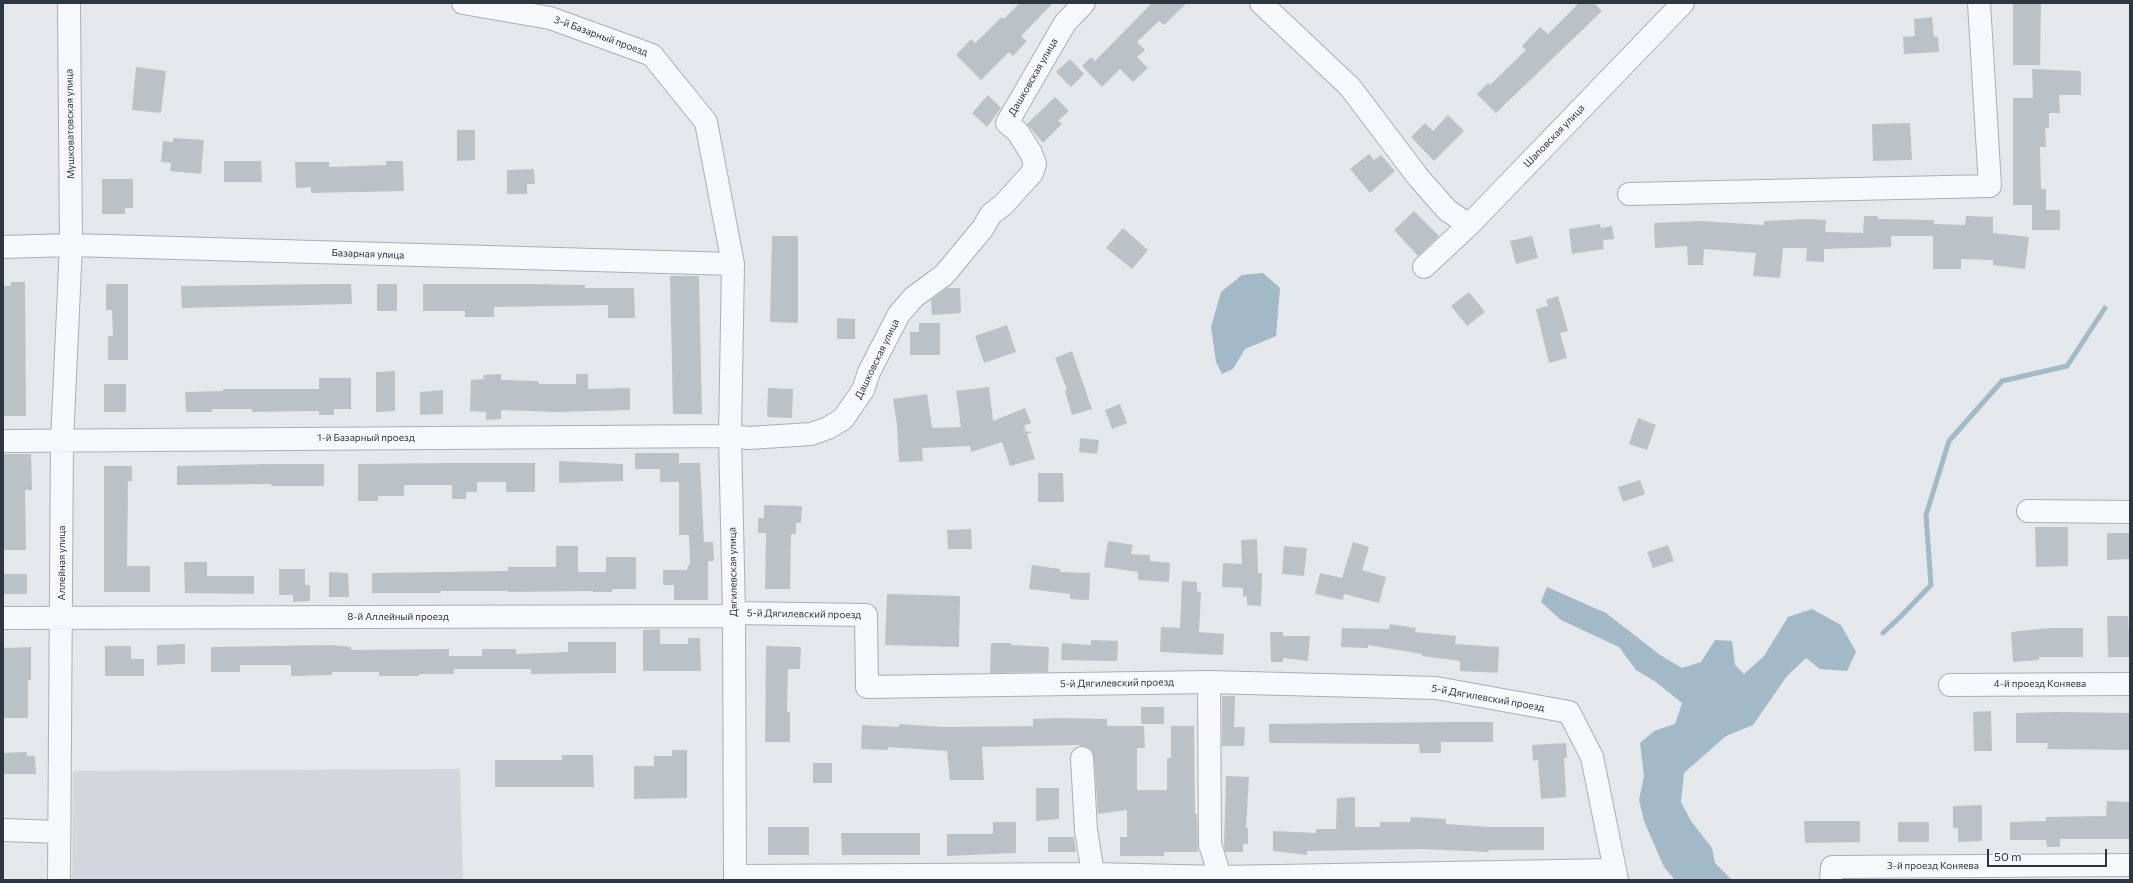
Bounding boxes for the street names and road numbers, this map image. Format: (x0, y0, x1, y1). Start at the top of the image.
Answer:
street label: 3-й Базарный проезд (552, 13, 650, 59)
street label: Дашковская улица (1006, 36, 1060, 118)
street label: Мушковатовская улица (63, 69, 77, 179)
street label: Шаповская улица (1521, 102, 1587, 170)
street label: Базарная улица (331, 247, 405, 261)
street label: Дашковская улица (852, 317, 902, 401)
street label: 1-й Базарный проезд (317, 432, 415, 444)
street label: Аллейная улица (56, 526, 68, 600)
street label: Дягилевская улица (726, 527, 740, 617)
street label: 5-й Дягилевский проезд (747, 607, 861, 621)
street label: 8-й Аллейный проезд (347, 611, 449, 623)
street label: 5-й Дягилевский проезд (1060, 676, 1174, 690)
street label: 4-й проезд Коняева (1994, 678, 2086, 690)
street label: 5-й Дягилевский проезд (1431, 682, 1545, 714)
street label: 3-й проезд Коняева (1887, 860, 1979, 872)

